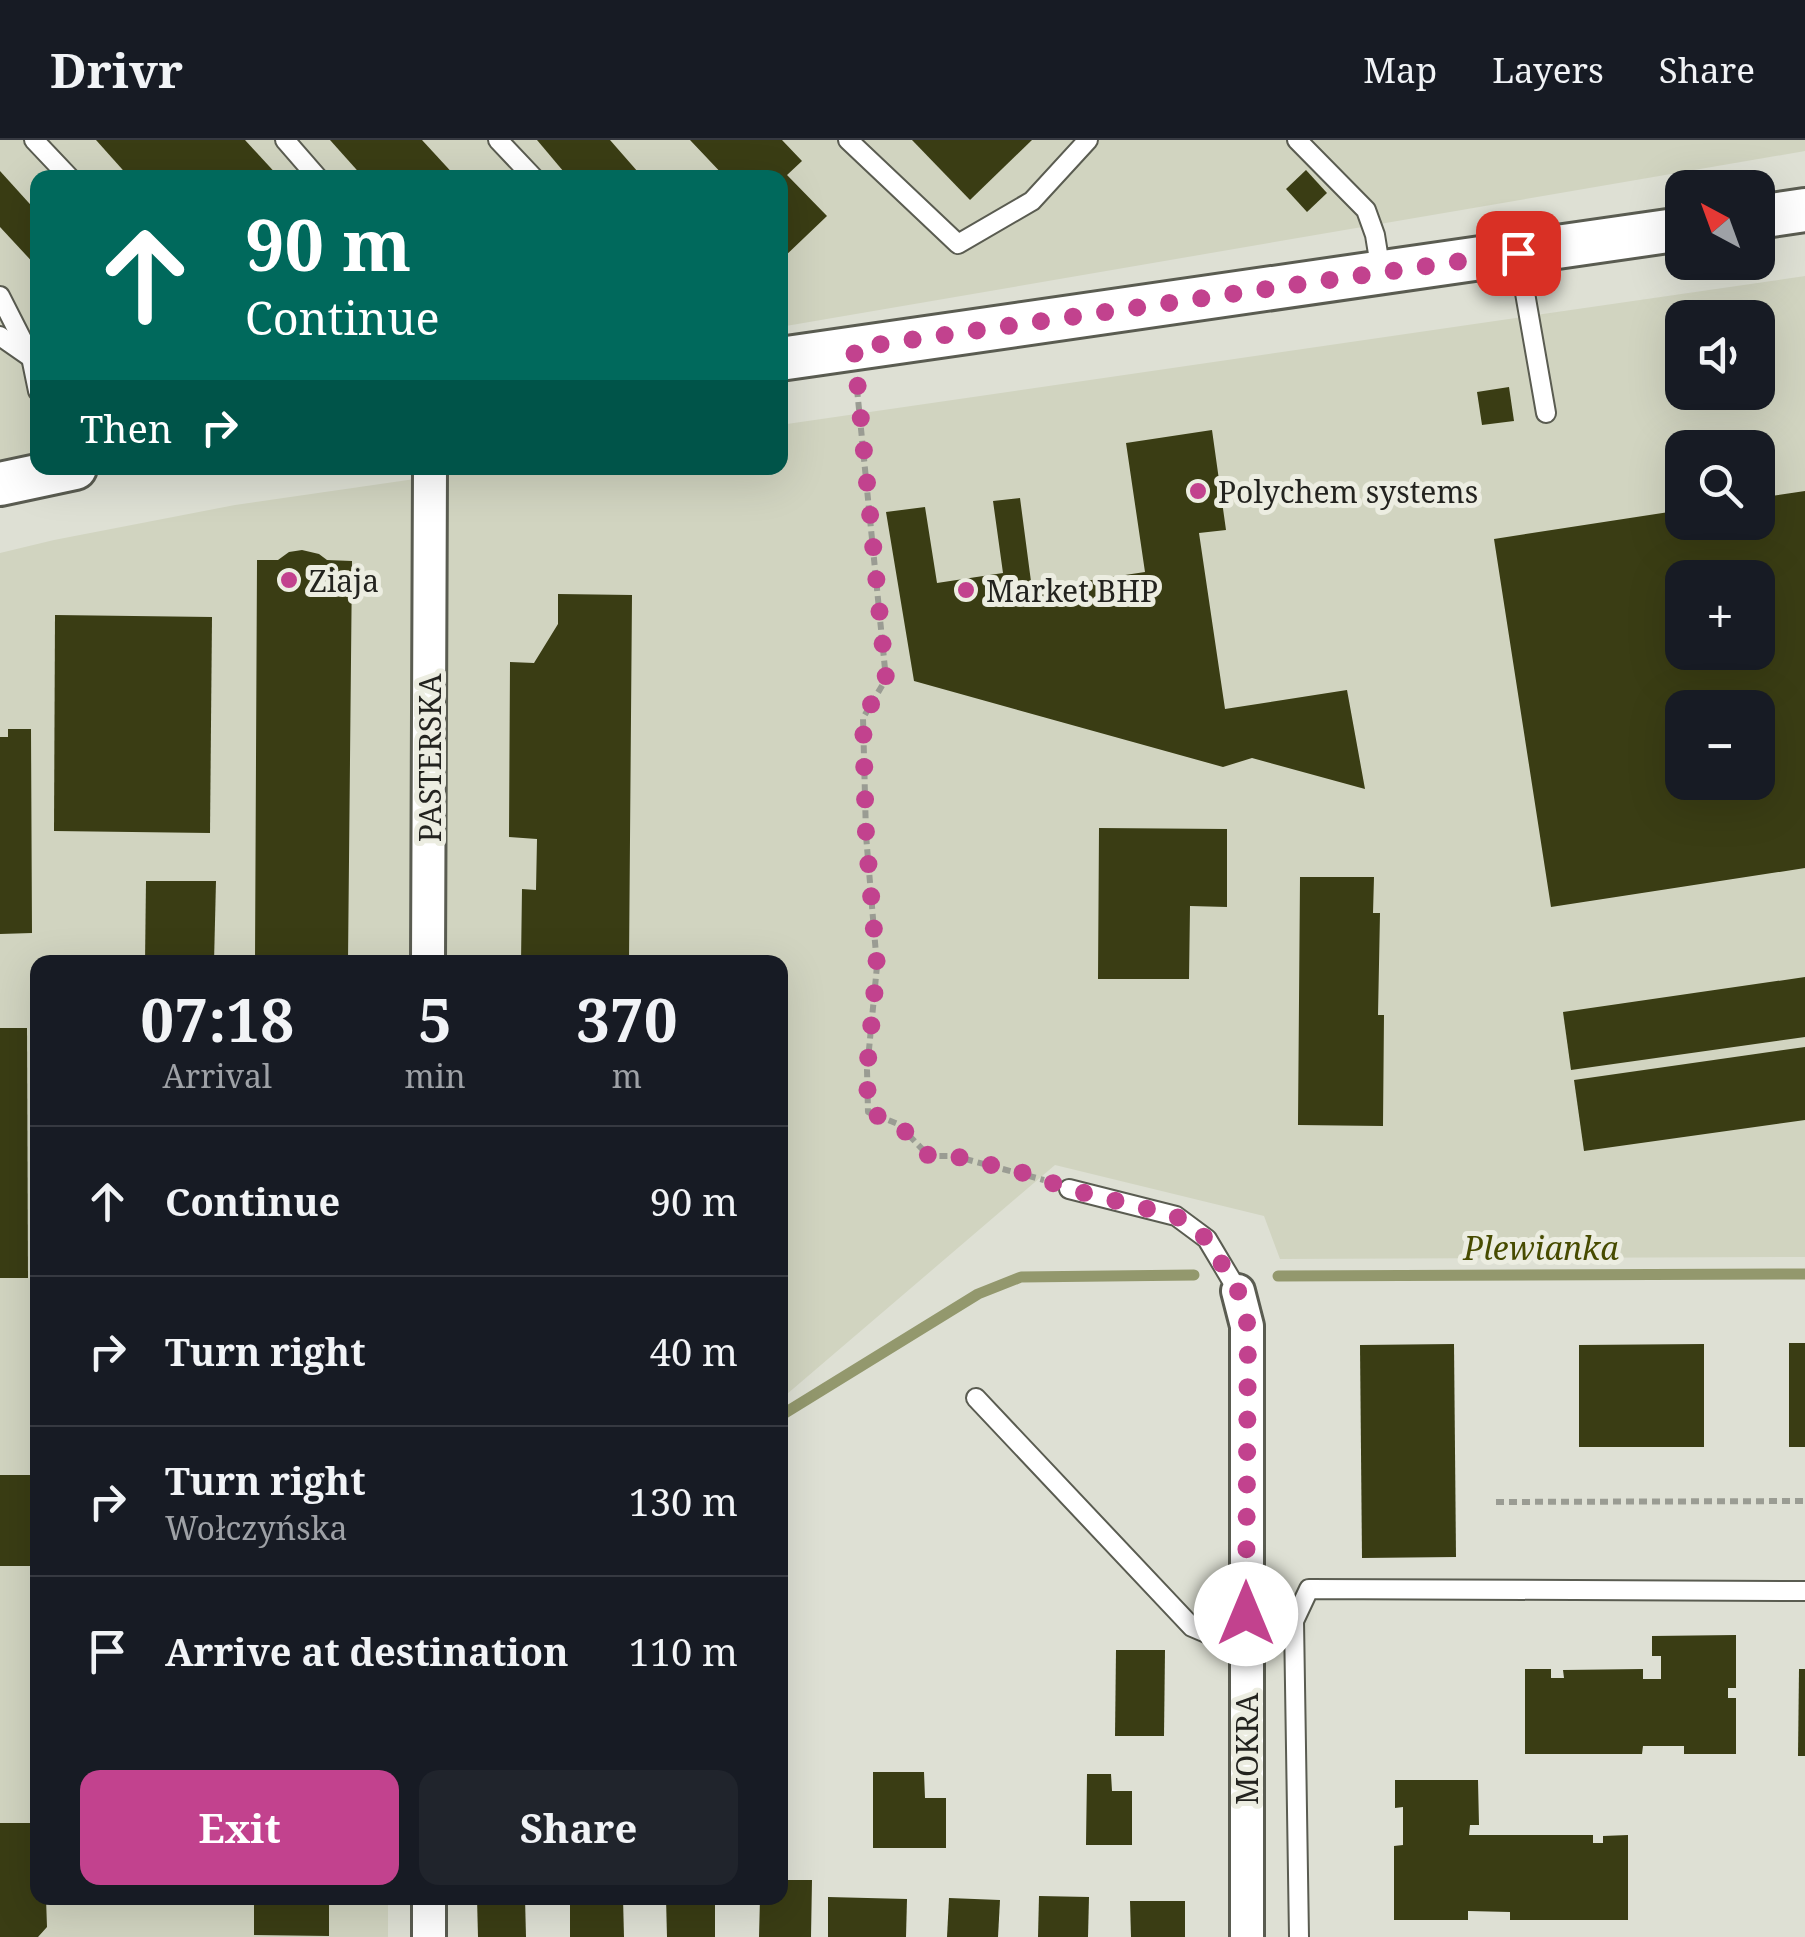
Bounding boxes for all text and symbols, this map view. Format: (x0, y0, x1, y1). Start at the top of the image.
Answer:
text: Drivr (50, 37, 183, 102)
text: Map (1363, 46, 1437, 93)
text: Layers (1492, 46, 1604, 93)
text: Share (1659, 46, 1755, 93)
north arrow (1665, 170, 1775, 280)
map controls (1665, 170, 1775, 800)
text: 90 m (245, 196, 411, 292)
icon: ahead (80, 210, 210, 340)
pin (1476, 211, 1561, 296)
icon: arrive (1491, 226, 1546, 281)
text: Continue (245, 287, 440, 348)
button: sound (1665, 300, 1775, 410)
icon: right (192, 400, 247, 455)
text: Then (80, 402, 172, 454)
button: search (1665, 430, 1775, 540)
place label: Polychem systems (1218, 471, 1478, 512)
marker: Polychem systems (1187, 480, 1209, 502)
place label: Ziaja (309, 560, 379, 601)
button: + (1665, 560, 1775, 670)
marker: Ziaja (278, 569, 300, 591)
place label: Market BHP (986, 570, 1158, 611)
marker: Market BHP (955, 579, 977, 601)
street label: PASTERSKA (409, 673, 450, 842)
button: − (1665, 690, 1775, 800)
text: 07:18 (140, 978, 294, 1060)
text: 5 (418, 978, 452, 1060)
text: 370 (576, 978, 678, 1060)
text: Arrival (163, 1054, 272, 1097)
text: min (405, 1054, 466, 1097)
text: m (612, 1054, 642, 1097)
icon: ahead (80, 1174, 135, 1229)
text: Continue (165, 1175, 340, 1227)
text: 90 m (650, 1175, 738, 1227)
water label: Plewianka (1462, 1226, 1619, 1269)
icon: right (80, 1324, 135, 1379)
text: Turn right (165, 1325, 366, 1377)
text: 40 m (650, 1325, 738, 1377)
text: Turn right (165, 1454, 366, 1506)
icon: right (80, 1474, 135, 1529)
text: 130 m (628, 1475, 738, 1527)
text: Wołczyńska (165, 1506, 347, 1549)
position arrow (1194, 1562, 1298, 1666)
icon: arrive (80, 1624, 135, 1679)
text: Arrive at destination (165, 1625, 569, 1677)
text: 110 m (628, 1625, 738, 1677)
street label: MOKRA (1226, 1692, 1267, 1805)
button: Exit (80, 1770, 399, 1885)
button: Share (419, 1770, 738, 1885)

